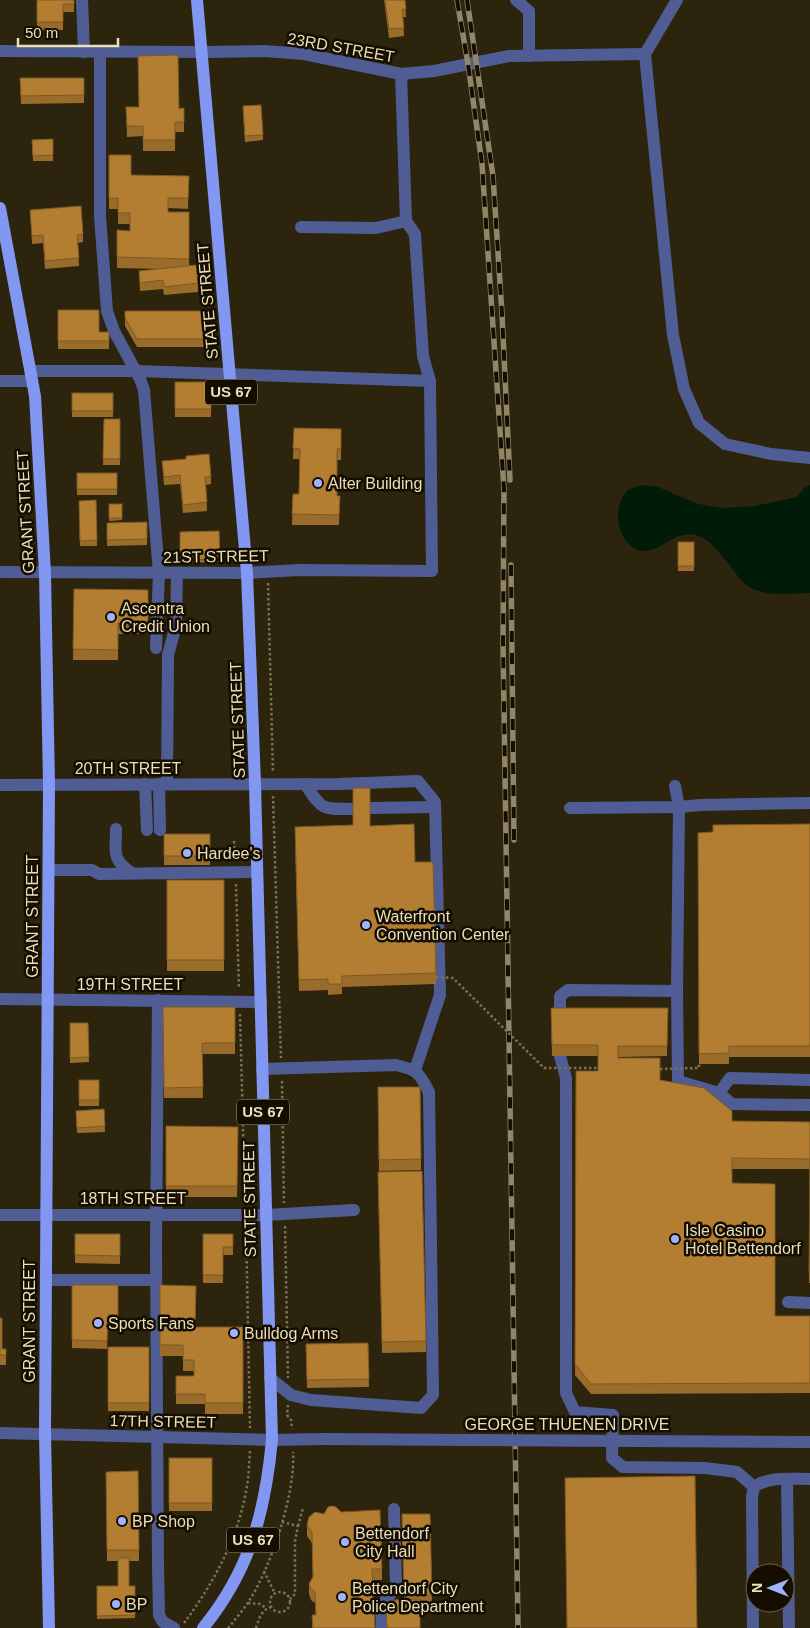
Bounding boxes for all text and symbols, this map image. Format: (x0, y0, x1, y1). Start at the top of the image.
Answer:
scale bar (18, 15, 118, 47)
text: 50 m (25, 24, 58, 41)
street label: 23RD STREET (286, 30, 396, 65)
street label: STATE STREET (194, 242, 221, 360)
road number: US 67 (205, 380, 257, 404)
street label: GRANT STREET (14, 450, 37, 574)
place label: Alter Building (328, 475, 422, 492)
marker: Alter Building (312, 477, 324, 489)
street label: 21ST STREET (163, 547, 269, 566)
place label: Ascentra Credit Union (121, 600, 210, 635)
marker: Ascentra Credit Union (105, 611, 117, 623)
street label: STATE STREET (227, 661, 248, 779)
street label: 20TH STREET (75, 760, 182, 777)
place label: Hardee's (197, 845, 261, 862)
marker: Hardee's (181, 847, 193, 859)
street label: GRANT STREET (24, 854, 41, 978)
place label: Waterfront Convention Center (376, 908, 510, 943)
marker: Waterfront Convention Center (360, 919, 372, 931)
street label: 19TH STREET (77, 976, 184, 993)
road number: US 67 (237, 1100, 289, 1124)
street label: STATE STREET (240, 1140, 259, 1258)
street label: 18TH STREET (80, 1190, 187, 1207)
place label: Isle Casino Hotel Bettendorf (685, 1222, 801, 1257)
marker: Isle Casino Hotel Bettendorf (669, 1233, 681, 1245)
street label: GRANT STREET (21, 1259, 38, 1383)
place label: Sports Fans (108, 1315, 194, 1332)
marker: Sports Fans (92, 1317, 104, 1329)
place label: Bulldog Arms (244, 1325, 338, 1342)
marker: Bulldog Arms (228, 1327, 240, 1339)
street label: 17TH STREET (110, 1412, 217, 1431)
street label: GEORGE THUENEN DRIVE (464, 1416, 670, 1433)
place label: BP Shop (132, 1513, 195, 1530)
marker: BP Shop (116, 1515, 128, 1527)
place label: Bettendorf City Hall (355, 1525, 429, 1560)
road number: US 67 (227, 1528, 279, 1552)
marker: Bettendorf City Hall (339, 1536, 351, 1548)
north arrow (745, 1563, 795, 1613)
place label: Bettendorf City Police Department (352, 1580, 484, 1615)
text: N (749, 1583, 765, 1593)
marker: Bettendorf City Police Department (336, 1591, 348, 1603)
place label: BP (126, 1596, 147, 1613)
marker: BP (110, 1598, 122, 1610)

